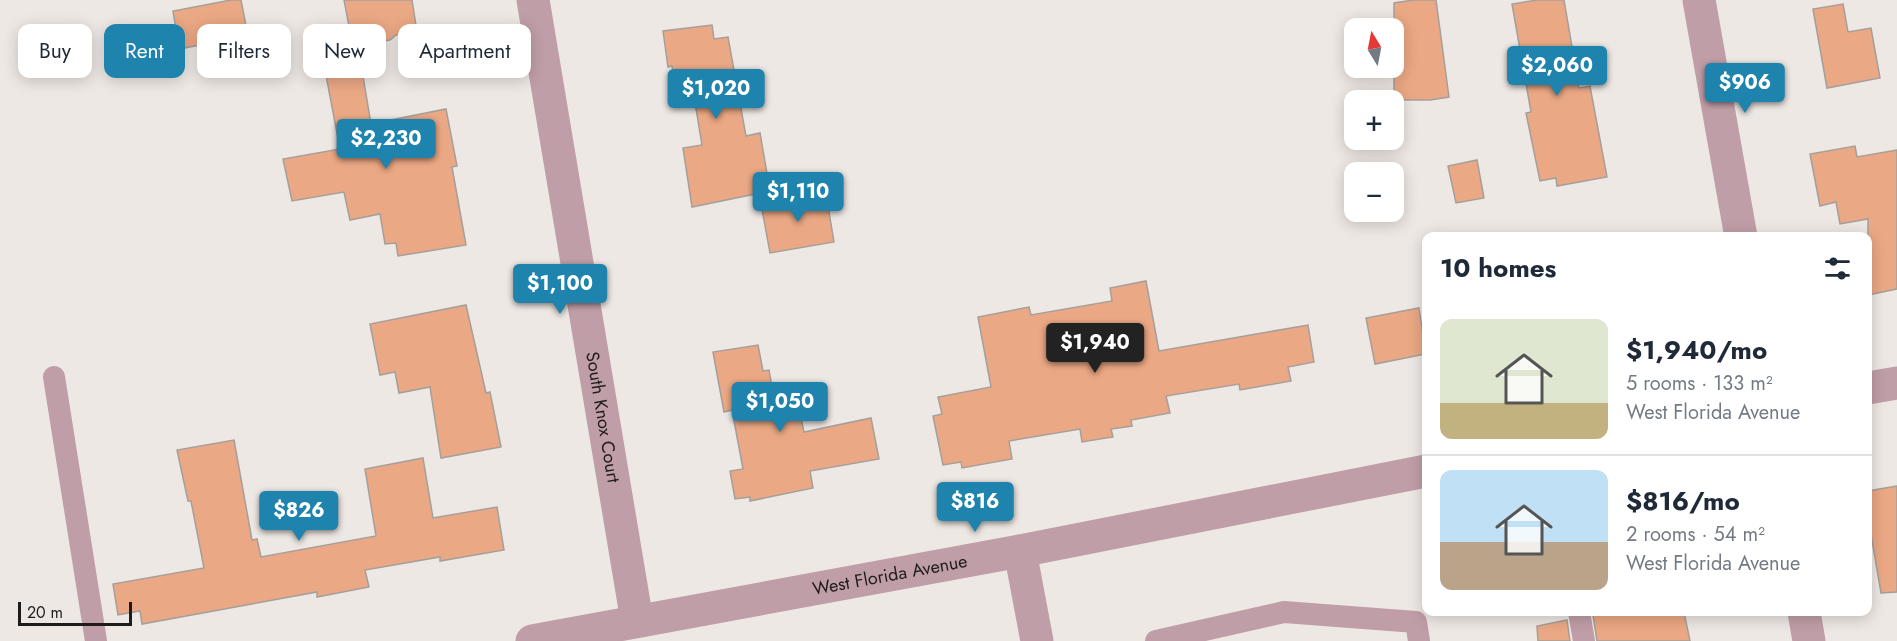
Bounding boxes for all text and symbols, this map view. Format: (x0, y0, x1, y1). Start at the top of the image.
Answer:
north arrow (1344, 18, 1404, 78)
map controls (1344, 18, 1404, 222)
chip: Buy (18, 24, 92, 78)
chip: Rent (104, 24, 185, 78)
chip: Filters (197, 24, 291, 78)
chip: New (303, 24, 386, 78)
chip: Apartment (398, 24, 531, 78)
pin: $2,060 (1508, 46, 1606, 97)
text: $2,060 (1521, 51, 1593, 80)
pin: $906 (1709, 63, 1781, 114)
text: $906 (1719, 68, 1771, 97)
pin: $1,020 (667, 69, 765, 120)
text: $1,020 (682, 74, 750, 103)
button: + (1344, 90, 1404, 150)
pin: $2,230 (337, 119, 435, 170)
text: $2,230 (351, 124, 421, 153)
button: − (1344, 162, 1404, 222)
pin: $1,110 (749, 172, 847, 223)
text: $1,110 (767, 177, 829, 206)
text: 10 homes (1440, 249, 1556, 287)
icon: filters (1821, 252, 1854, 285)
pin: $1,100 (511, 264, 609, 315)
text: $1,100 (527, 269, 593, 298)
pin: $1,940 (1046, 323, 1144, 374)
text: $1,940 (1060, 328, 1130, 357)
text: $1,940/mo (1626, 331, 1767, 369)
icon: home (1488, 343, 1560, 415)
street label: South Knox Court (579, 350, 627, 485)
text: 5 rooms · 133 m² (1626, 369, 1773, 398)
pin: $1,050 (731, 382, 829, 433)
text: $1,050 (746, 387, 814, 416)
text: West Florida Avenue (1626, 398, 1800, 427)
pin: $816 (939, 482, 1011, 533)
text: $816/mo (1626, 482, 1740, 520)
text: $816 (951, 487, 999, 516)
pin: $826 (263, 491, 335, 542)
icon: home (1488, 494, 1560, 566)
text: $826 (273, 496, 325, 525)
text: 2 rooms · 54 m² (1626, 520, 1765, 549)
street label: West Florida Avenue (810, 548, 970, 602)
text: West Florida Avenue (1626, 549, 1800, 578)
scale bar (18, 599, 132, 626)
text: 20 m (27, 601, 63, 624)

